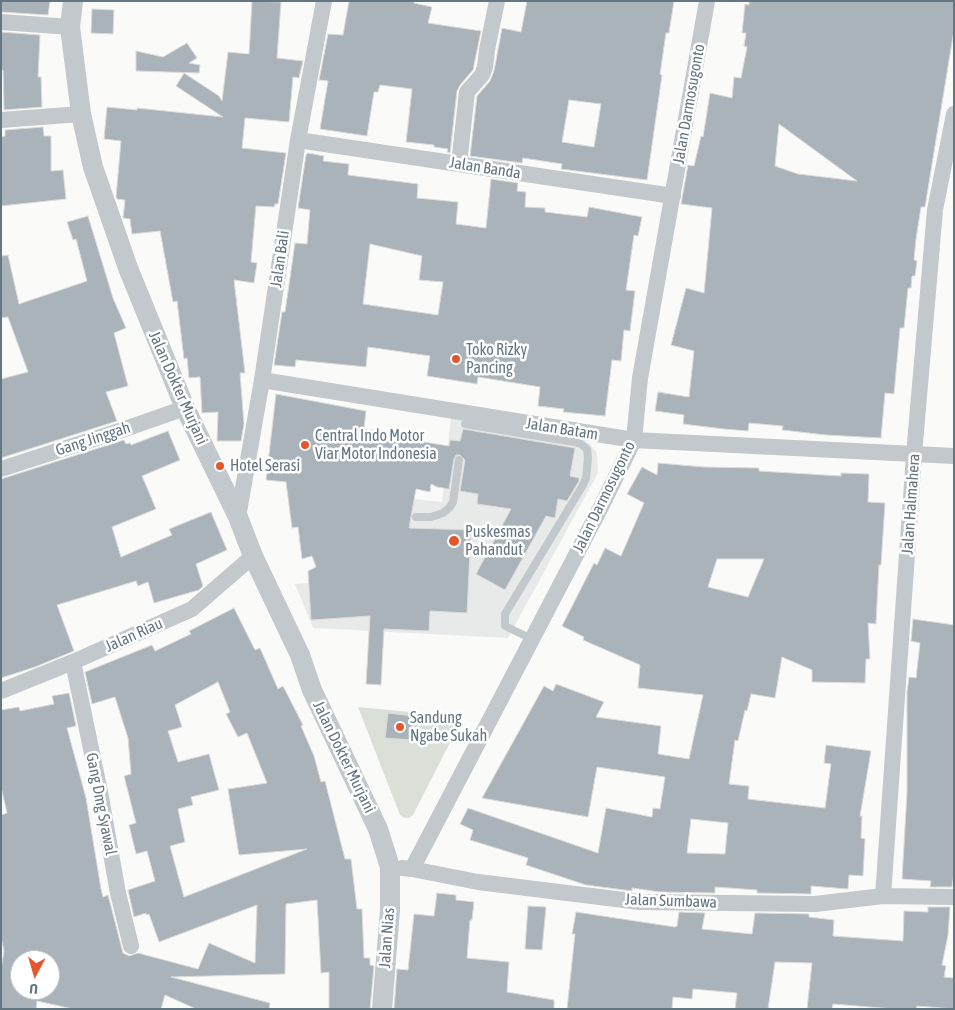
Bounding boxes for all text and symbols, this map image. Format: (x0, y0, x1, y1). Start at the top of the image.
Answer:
street label: Jalan Darmosugonto (669, 42, 709, 166)
street label: Jalan Banda (448, 153, 522, 183)
street label: Jalan Bali (267, 229, 293, 289)
street label: Jalan Dokter Murjani (144, 328, 212, 448)
place label: Toko Rizky Pancing (466, 340, 527, 378)
marker: Toko Rizky Pancing (450, 353, 462, 365)
street label: Jalan Batam (525, 414, 599, 444)
street label: Gang Jinggah (53, 418, 133, 460)
place label: Central Indo Motor Viar Motor Indonesia (315, 426, 437, 464)
street label: Jalan Darmosugonto (569, 438, 639, 556)
marker: Central Indo Motor Viar Motor Indonesia (299, 439, 311, 451)
street label: Jalan Halmahera (898, 453, 924, 555)
place label: Hotel Serasi (230, 456, 300, 476)
marker: Hotel Serasi (214, 460, 226, 472)
place label: Puskesmas Pahandut (465, 522, 530, 560)
marker: Puskesmas Pahandut (447, 534, 461, 548)
street label: Jalan Riau (102, 614, 166, 656)
street label: Jalan Dokter Murjani (309, 698, 379, 816)
place label: Sandung Ngabe Sukah (410, 708, 487, 746)
marker: Sandung Ngabe Sukah (394, 721, 406, 733)
street label: Gang Dmg Syawal (82, 751, 120, 857)
street label: Jalan Sumbawa (625, 890, 717, 912)
street label: Jalan Nias (375, 907, 399, 969)
north arrow (10, 950, 60, 1000)
text: U (29, 981, 38, 997)

